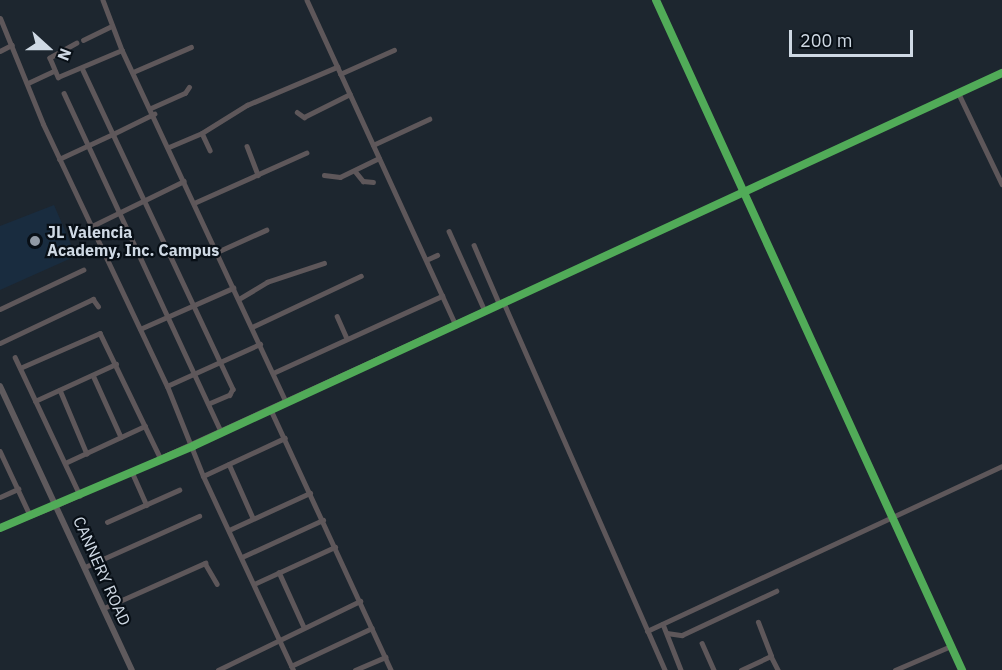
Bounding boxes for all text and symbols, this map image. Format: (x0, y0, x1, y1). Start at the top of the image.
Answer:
north arrow (18, 18, 78, 78)
scale bar (792, 18, 916, 56)
text: 200 m (800, 29, 852, 52)
text: N (53, 45, 76, 63)
place label: JL Valencia Academy, Inc. Campus (47, 222, 219, 260)
marker: JL Valencia Academy, Inc. Campus (28, 234, 42, 248)
street label: CANNERY ROAD (69, 514, 135, 628)

